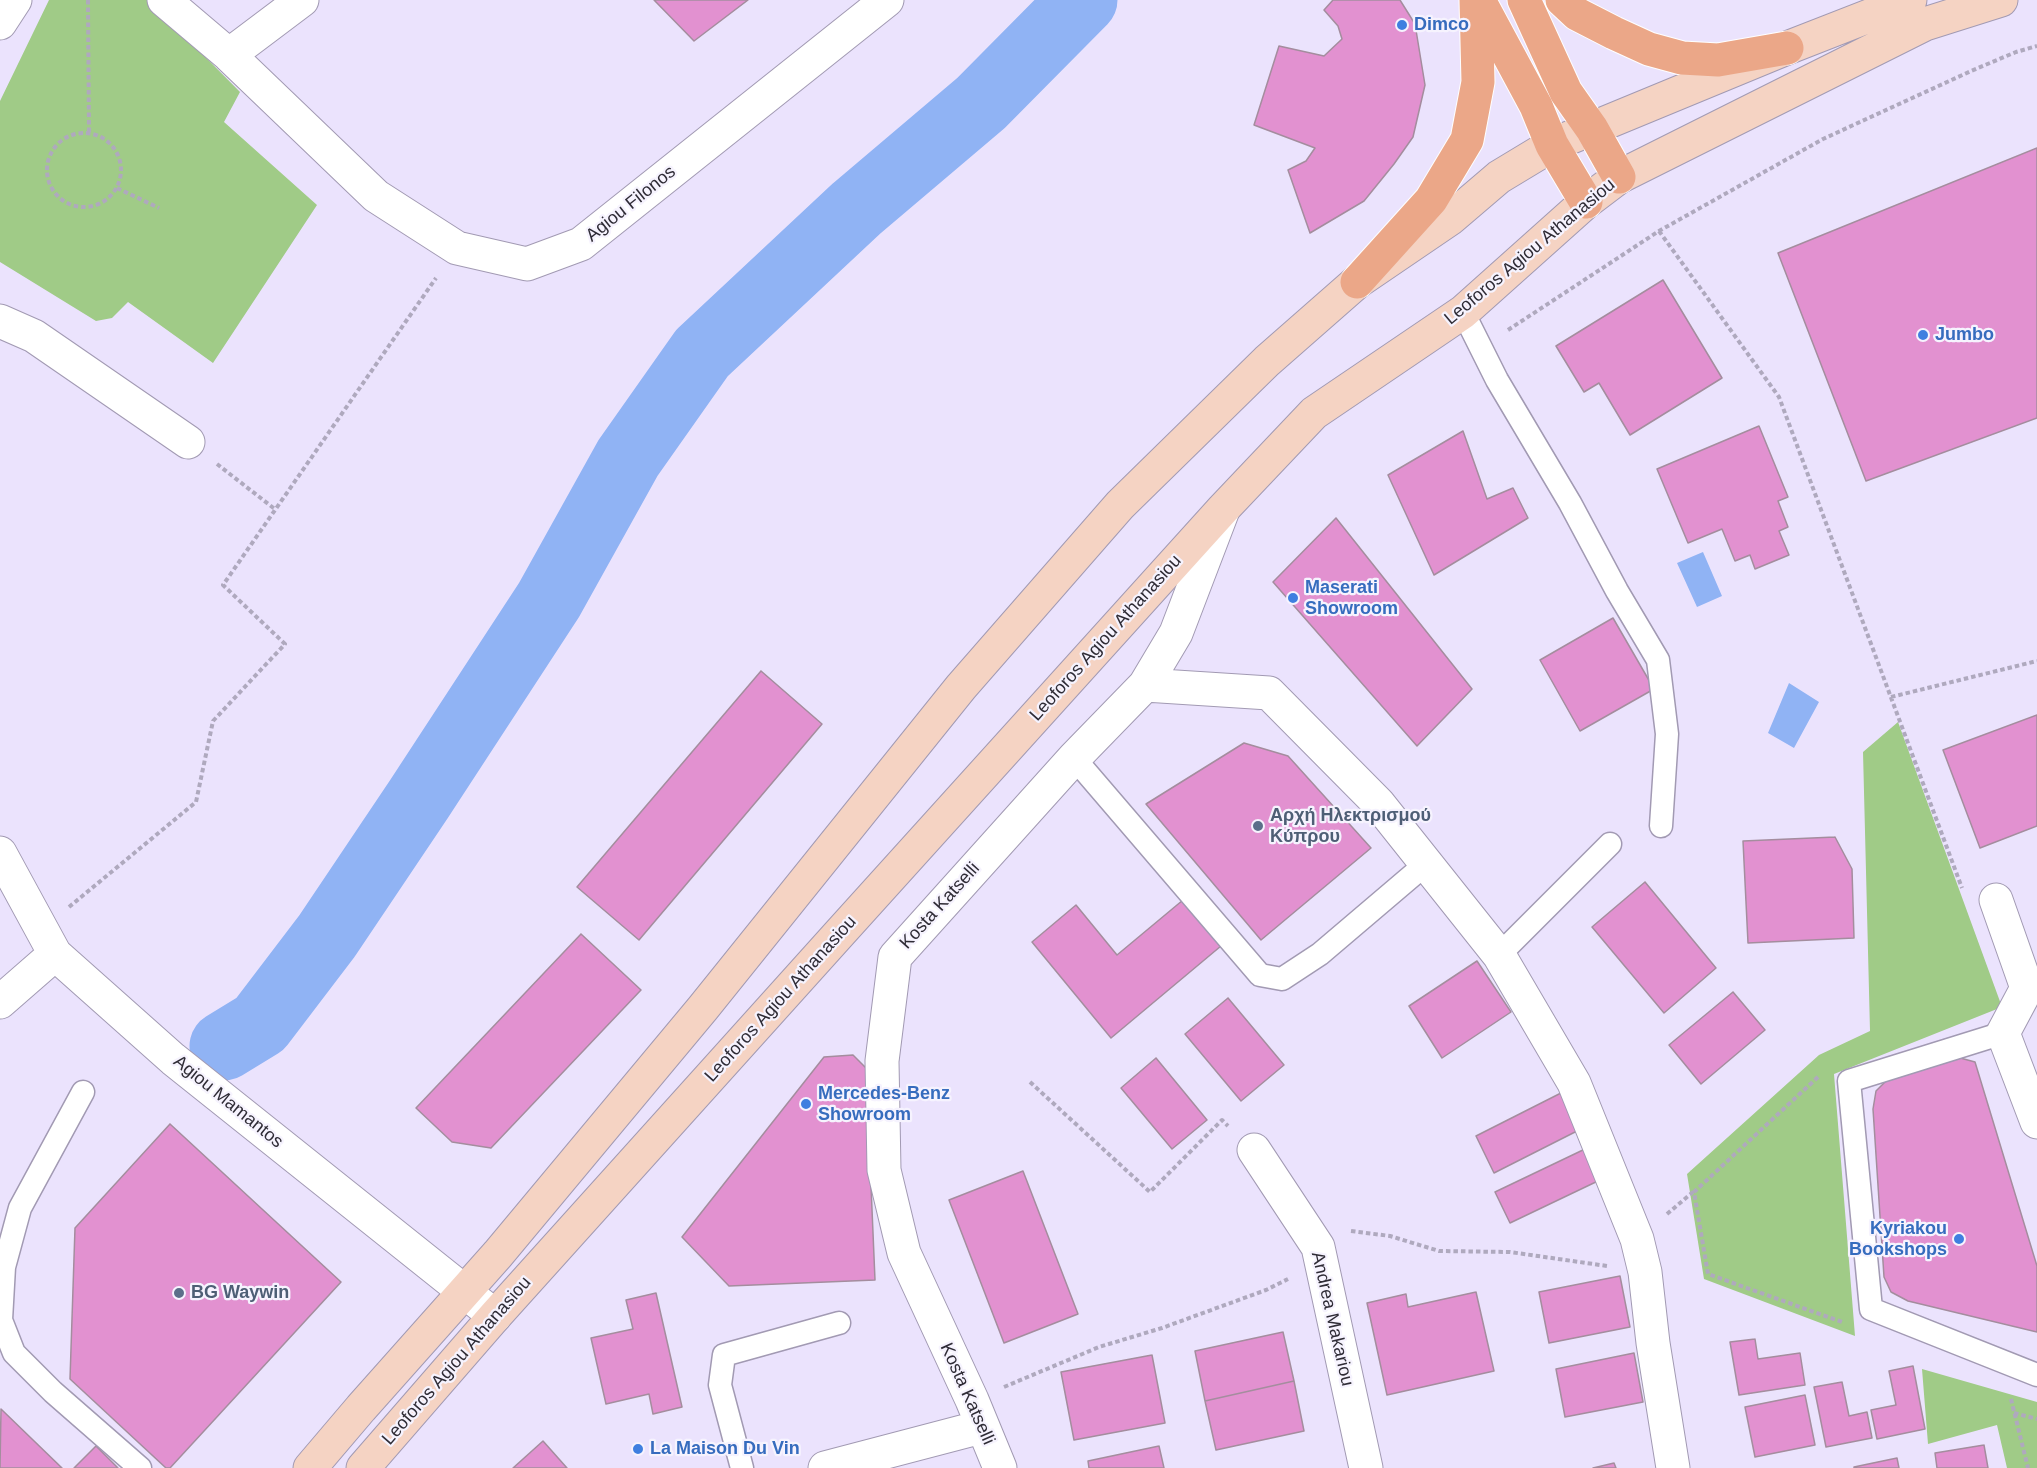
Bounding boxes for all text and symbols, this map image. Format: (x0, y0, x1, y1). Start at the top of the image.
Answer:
place label: Dimco (1414, 14, 1469, 36)
marker: Dimco (1395, 18, 1409, 32)
street label: Agiou Filonos (582, 161, 680, 247)
street label: Leoforos Agiou Athanasiou (1440, 174, 1620, 330)
place label: Jumbo (1935, 324, 1994, 346)
marker: Jumbo (1916, 328, 1930, 342)
street label: Leoforos Agiou Athanasiou (1026, 550, 1186, 726)
place label: Maserati Showroom (1305, 577, 1398, 620)
marker: Maserati Showroom (1286, 591, 1300, 605)
place label: Αρχή Ηλεκτρισμού Κύπρου (1270, 805, 1431, 848)
marker: Αρχή Ηλεκτρισμού Κύπρου (1251, 819, 1265, 833)
street label: Kosta Katselli (895, 858, 985, 954)
street label: Leoforos Agiou Athanasiou (701, 911, 861, 1087)
street label: Agiou Mamantos (169, 1051, 287, 1153)
place label: Mercedes-Benz Showroom (818, 1083, 950, 1126)
marker: Mercedes-Benz Showroom (799, 1097, 813, 1111)
place label: Kyriakou Bookshops (1849, 1218, 1947, 1260)
marker: Kyriakou Bookshops (1952, 1232, 1966, 1246)
street label: Andrea Makariou (1306, 1250, 1358, 1388)
street label: Leoforos Agiou Athanasiou (378, 1272, 536, 1450)
place label: BG Waywin (191, 1282, 289, 1304)
marker: BG Waywin (172, 1286, 186, 1300)
street label: Kosta Katselli (935, 1340, 999, 1448)
place label: La Maison Du Vin (650, 1438, 800, 1460)
marker: La Maison Du Vin (631, 1442, 645, 1456)

